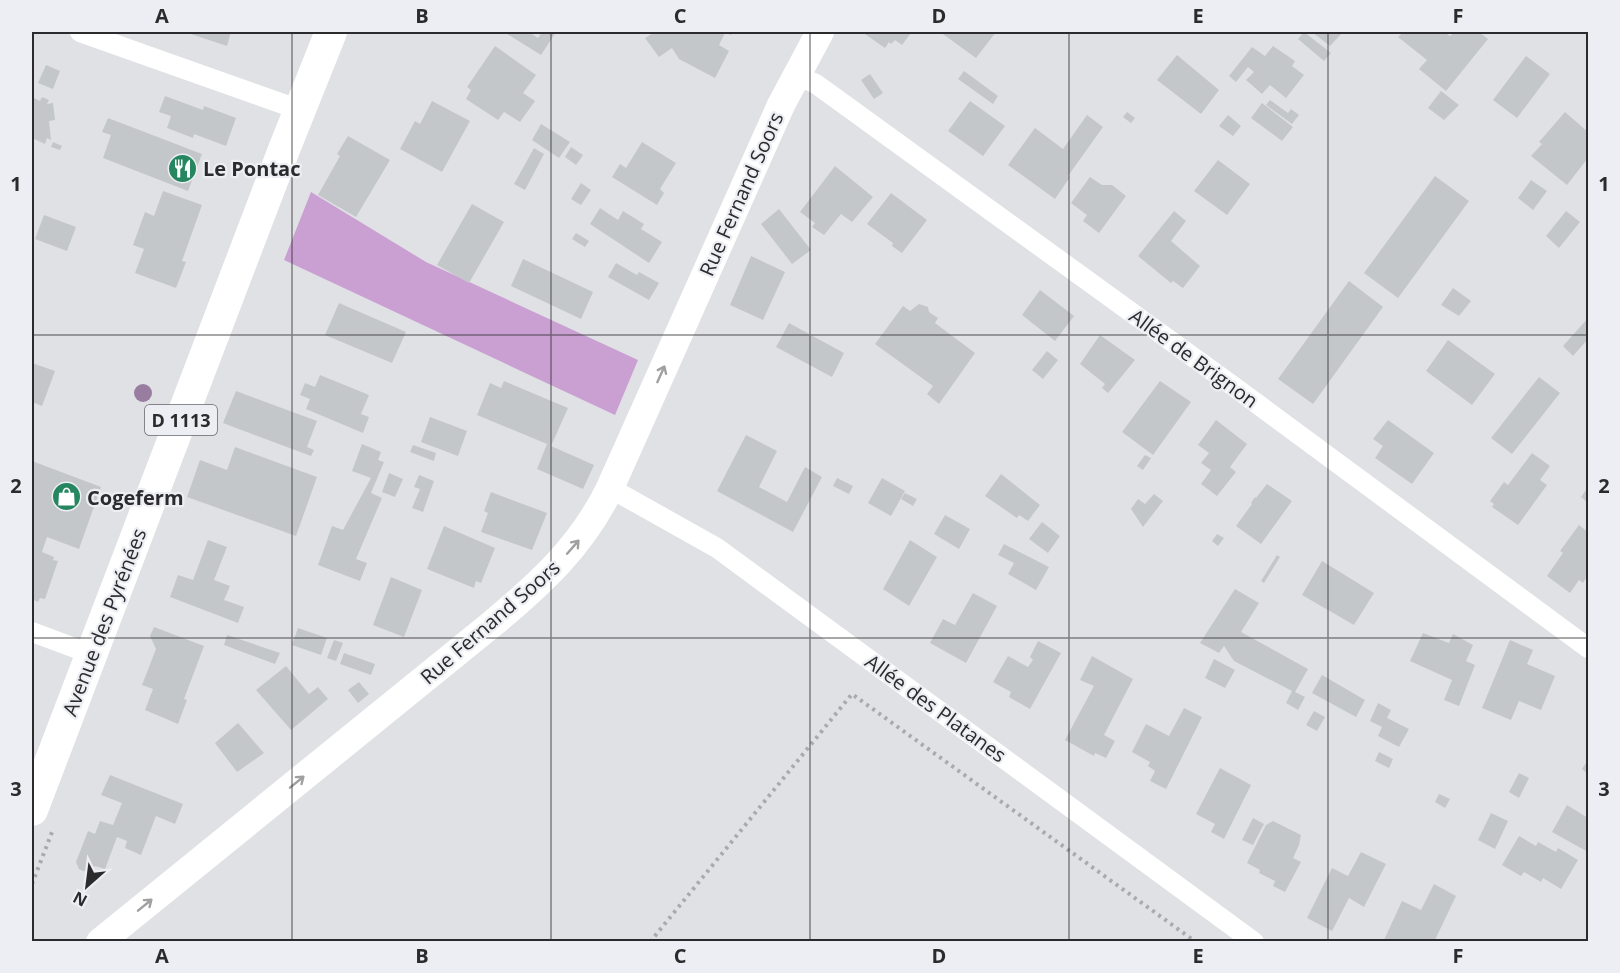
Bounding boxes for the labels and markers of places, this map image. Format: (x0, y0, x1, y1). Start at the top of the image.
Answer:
restaurant icon: Le Pontac (166, 152, 198, 184)
place label: Le Pontac (203, 155, 300, 182)
shop icon: Cogeferm (50, 481, 82, 513)
place label: Cogeferm (87, 484, 184, 511)

